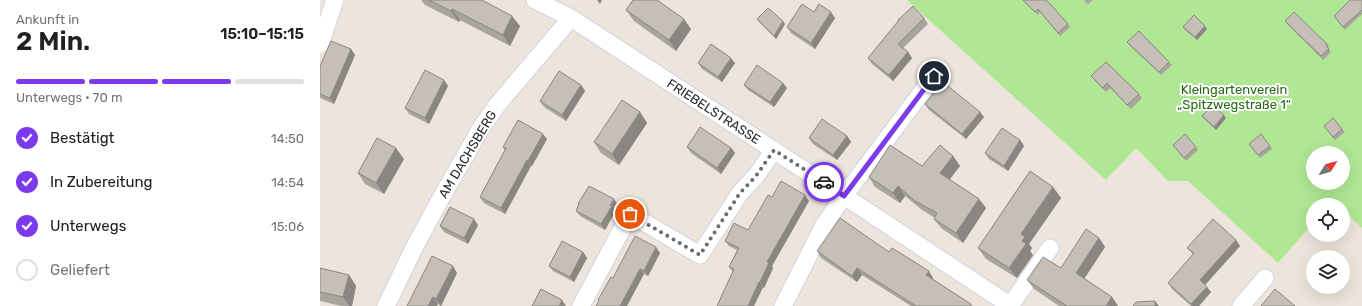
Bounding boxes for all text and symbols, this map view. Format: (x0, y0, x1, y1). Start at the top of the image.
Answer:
text: Ankunft in (16, 12, 79, 27)
text: 15:10–15:15 (220, 25, 304, 43)
text: 2 Min. (16, 26, 90, 57)
pin (917, 59, 951, 93)
icon: home (923, 65, 945, 87)
street label: FRIEBELSTRASSE (664, 76, 763, 147)
park label: Kleingartenverein „Spitzwegstraße 1“ (1177, 82, 1291, 113)
text: Unterwegs · 70 m (16, 90, 122, 105)
street label: AM DACHSBERG (435, 108, 500, 201)
icon: check (16, 127, 38, 149)
text: Bestätigt (50, 129, 114, 147)
text: 14:50 (271, 131, 304, 146)
north arrow (1306, 146, 1350, 190)
map controls (1306, 146, 1350, 294)
courier (804, 162, 844, 202)
icon: check (16, 171, 38, 193)
icon: car (813, 171, 835, 193)
text: In Zubereitung (50, 173, 153, 191)
text: 14:54 (271, 175, 304, 190)
pin (613, 197, 647, 231)
button: locate (1306, 198, 1350, 242)
icon: bag (619, 203, 641, 225)
icon: check (16, 215, 38, 237)
text: Unterwegs (50, 217, 126, 235)
text: 15:06 (271, 219, 304, 234)
button: layers (1306, 250, 1350, 294)
text: Geliefert (50, 261, 110, 279)

